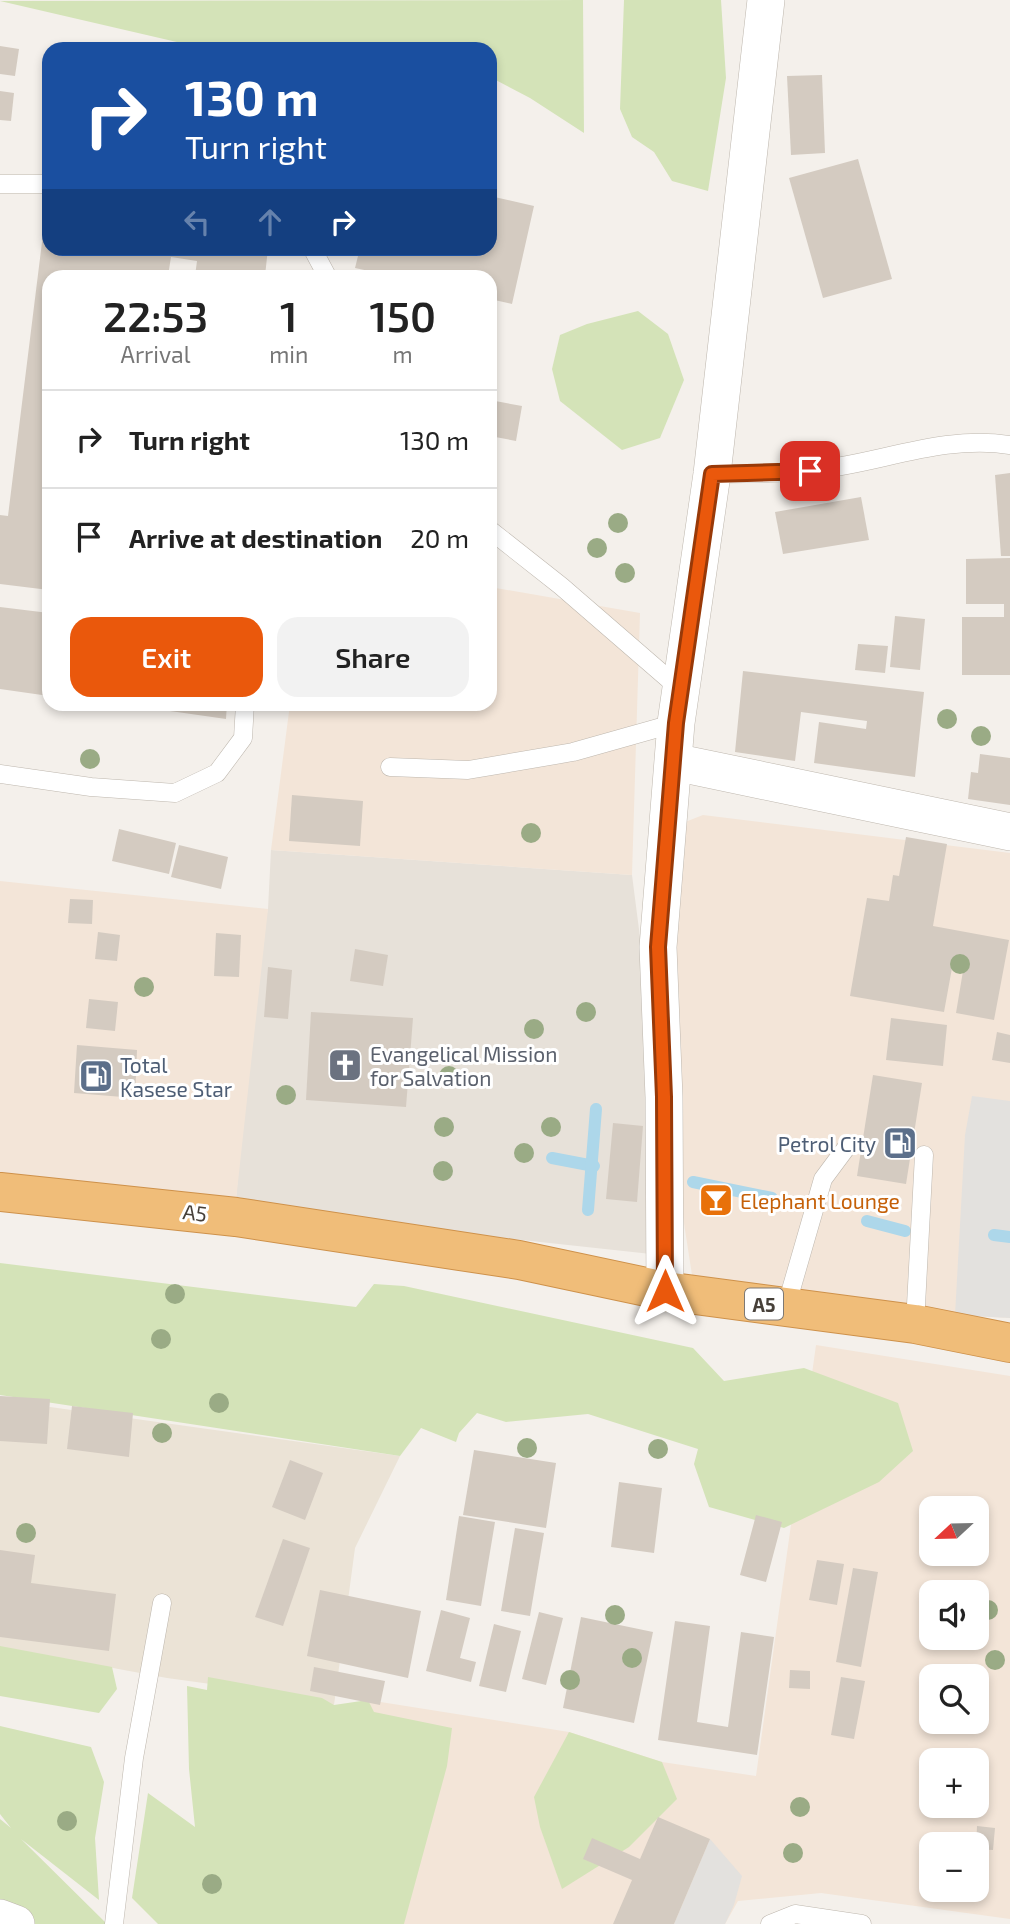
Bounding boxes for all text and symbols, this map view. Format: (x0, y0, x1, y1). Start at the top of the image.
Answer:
text: 130 m (185, 67, 319, 126)
icon: right (70, 70, 161, 161)
text: Turn right (185, 127, 327, 165)
icon: left (178, 203, 216, 241)
icon: ahead (251, 203, 289, 241)
icon: right (324, 203, 362, 241)
text: 22:53 (103, 290, 208, 340)
text: 1 (280, 290, 298, 340)
text: 150 (369, 290, 436, 340)
text: Arrival (121, 340, 191, 368)
text: min (269, 340, 308, 368)
text: m (393, 340, 413, 368)
icon: right (70, 420, 108, 458)
text: Turn right (129, 424, 250, 455)
text: 130 m (400, 424, 469, 455)
pin (780, 441, 840, 501)
icon: arrive (791, 452, 829, 490)
icon: arrive (70, 518, 108, 556)
text: Arrive at destination (129, 522, 382, 553)
text: 20 m (410, 522, 469, 553)
button: Exit (70, 617, 263, 697)
button: Share (277, 617, 469, 697)
place label: Evangelical Mission for Salvation (370, 1041, 557, 1090)
church icon: Evangelical Mission for Salvation (326, 1046, 364, 1084)
place label: Total Kasese Star (120, 1052, 233, 1101)
fuel station icon: Total Kasese Star (77, 1057, 115, 1095)
fuel station icon: Petrol City (881, 1124, 919, 1162)
place label: Petrol City (778, 1131, 876, 1156)
bar icon: Elephant Lounge (697, 1181, 735, 1219)
place label: Elephant Lounge (740, 1188, 900, 1213)
street label: A5 (181, 1198, 209, 1226)
position arrow (628, 1254, 702, 1328)
road number: A5 (745, 1288, 783, 1320)
north arrow (919, 1496, 989, 1566)
map controls (919, 1496, 989, 1902)
button: sound (919, 1580, 989, 1650)
button: search (919, 1664, 989, 1734)
button: + (919, 1748, 989, 1818)
button: − (919, 1832, 989, 1902)

